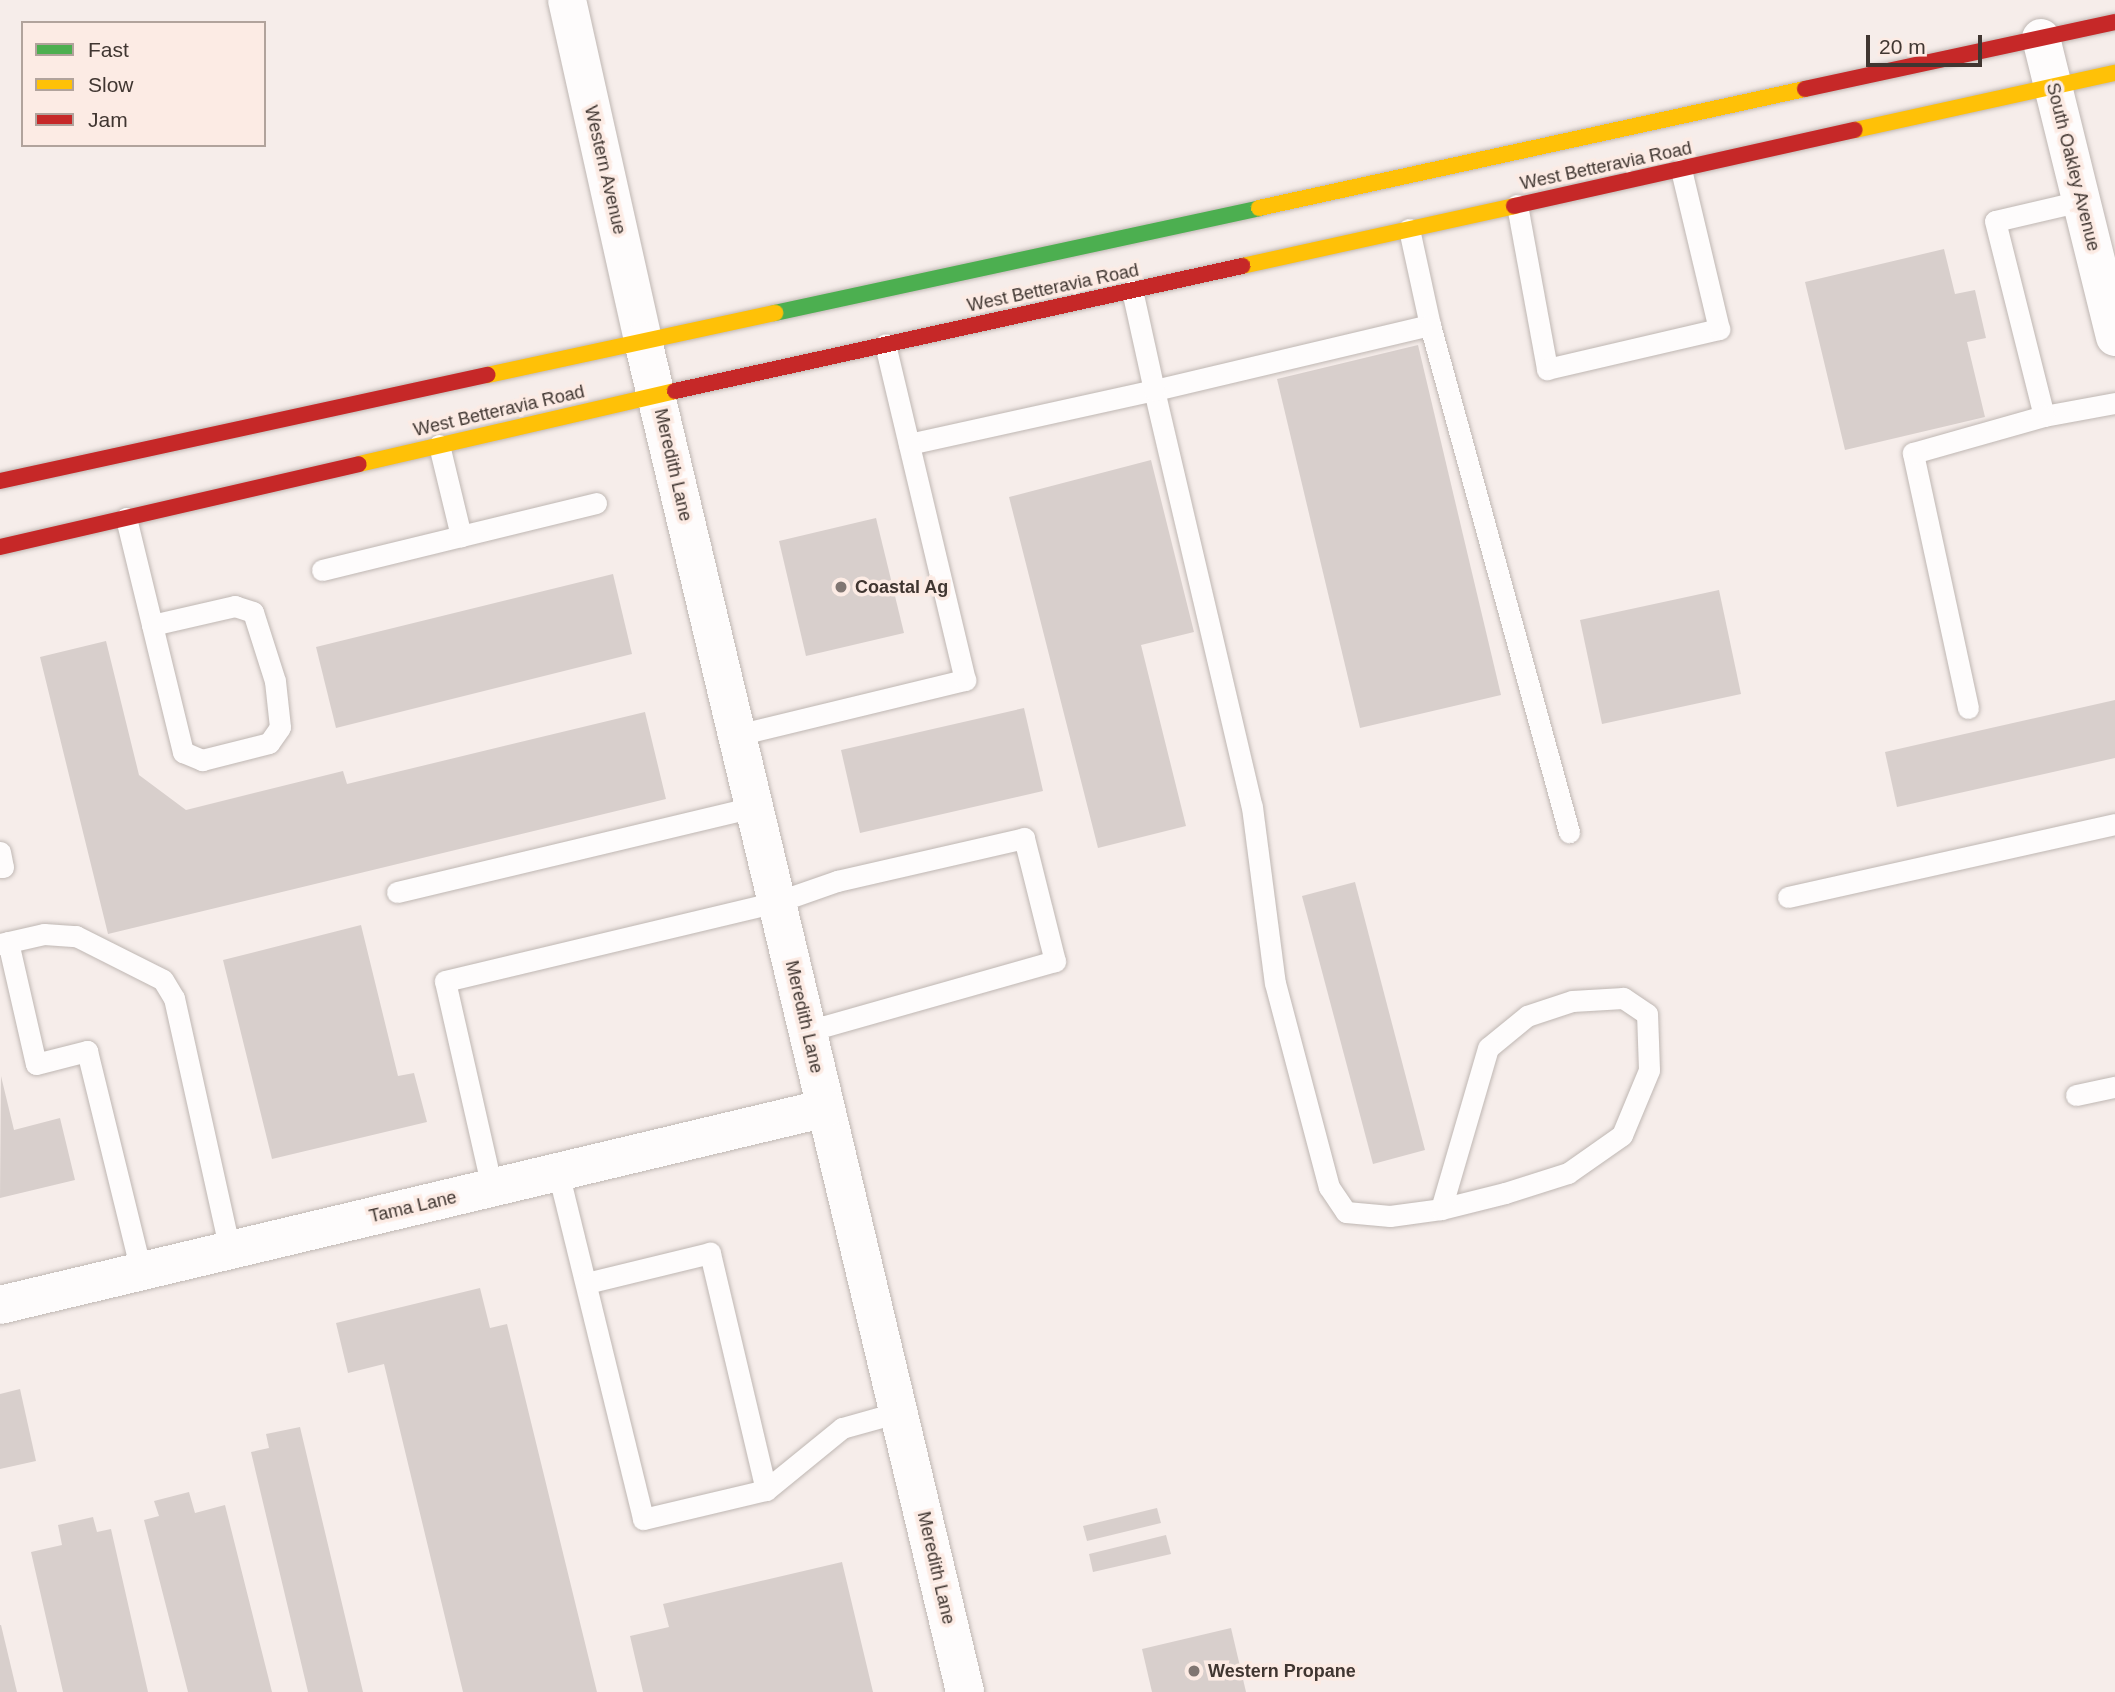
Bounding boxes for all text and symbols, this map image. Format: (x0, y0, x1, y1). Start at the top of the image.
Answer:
legend (21, 21, 266, 147)
scale bar (1870, 21, 1986, 65)
text: 20 m (1879, 35, 1926, 58)
text: Fast (88, 38, 129, 61)
text: Slow (88, 73, 134, 96)
street label: South Oakley Avenue (2041, 80, 2105, 254)
street label: Western Avenue (580, 103, 630, 237)
text: Jam (88, 108, 128, 131)
street label: West Betteravia Road (1518, 137, 1694, 195)
street label: West Betteravia Road (965, 259, 1141, 317)
street label: West Betteravia Road (411, 381, 587, 441)
street label: Meredith Lane (650, 407, 696, 523)
place label: Coastal Ag (855, 576, 949, 598)
marker: Coastal Ag (833, 579, 849, 595)
street label: Meredith Lane (781, 959, 827, 1075)
street label: Tama Lane (367, 1186, 459, 1228)
street label: Meredith Lane (913, 1510, 959, 1626)
place label: Western Propane (1208, 1660, 1356, 1682)
marker: Western Propane (1186, 1663, 1202, 1679)

